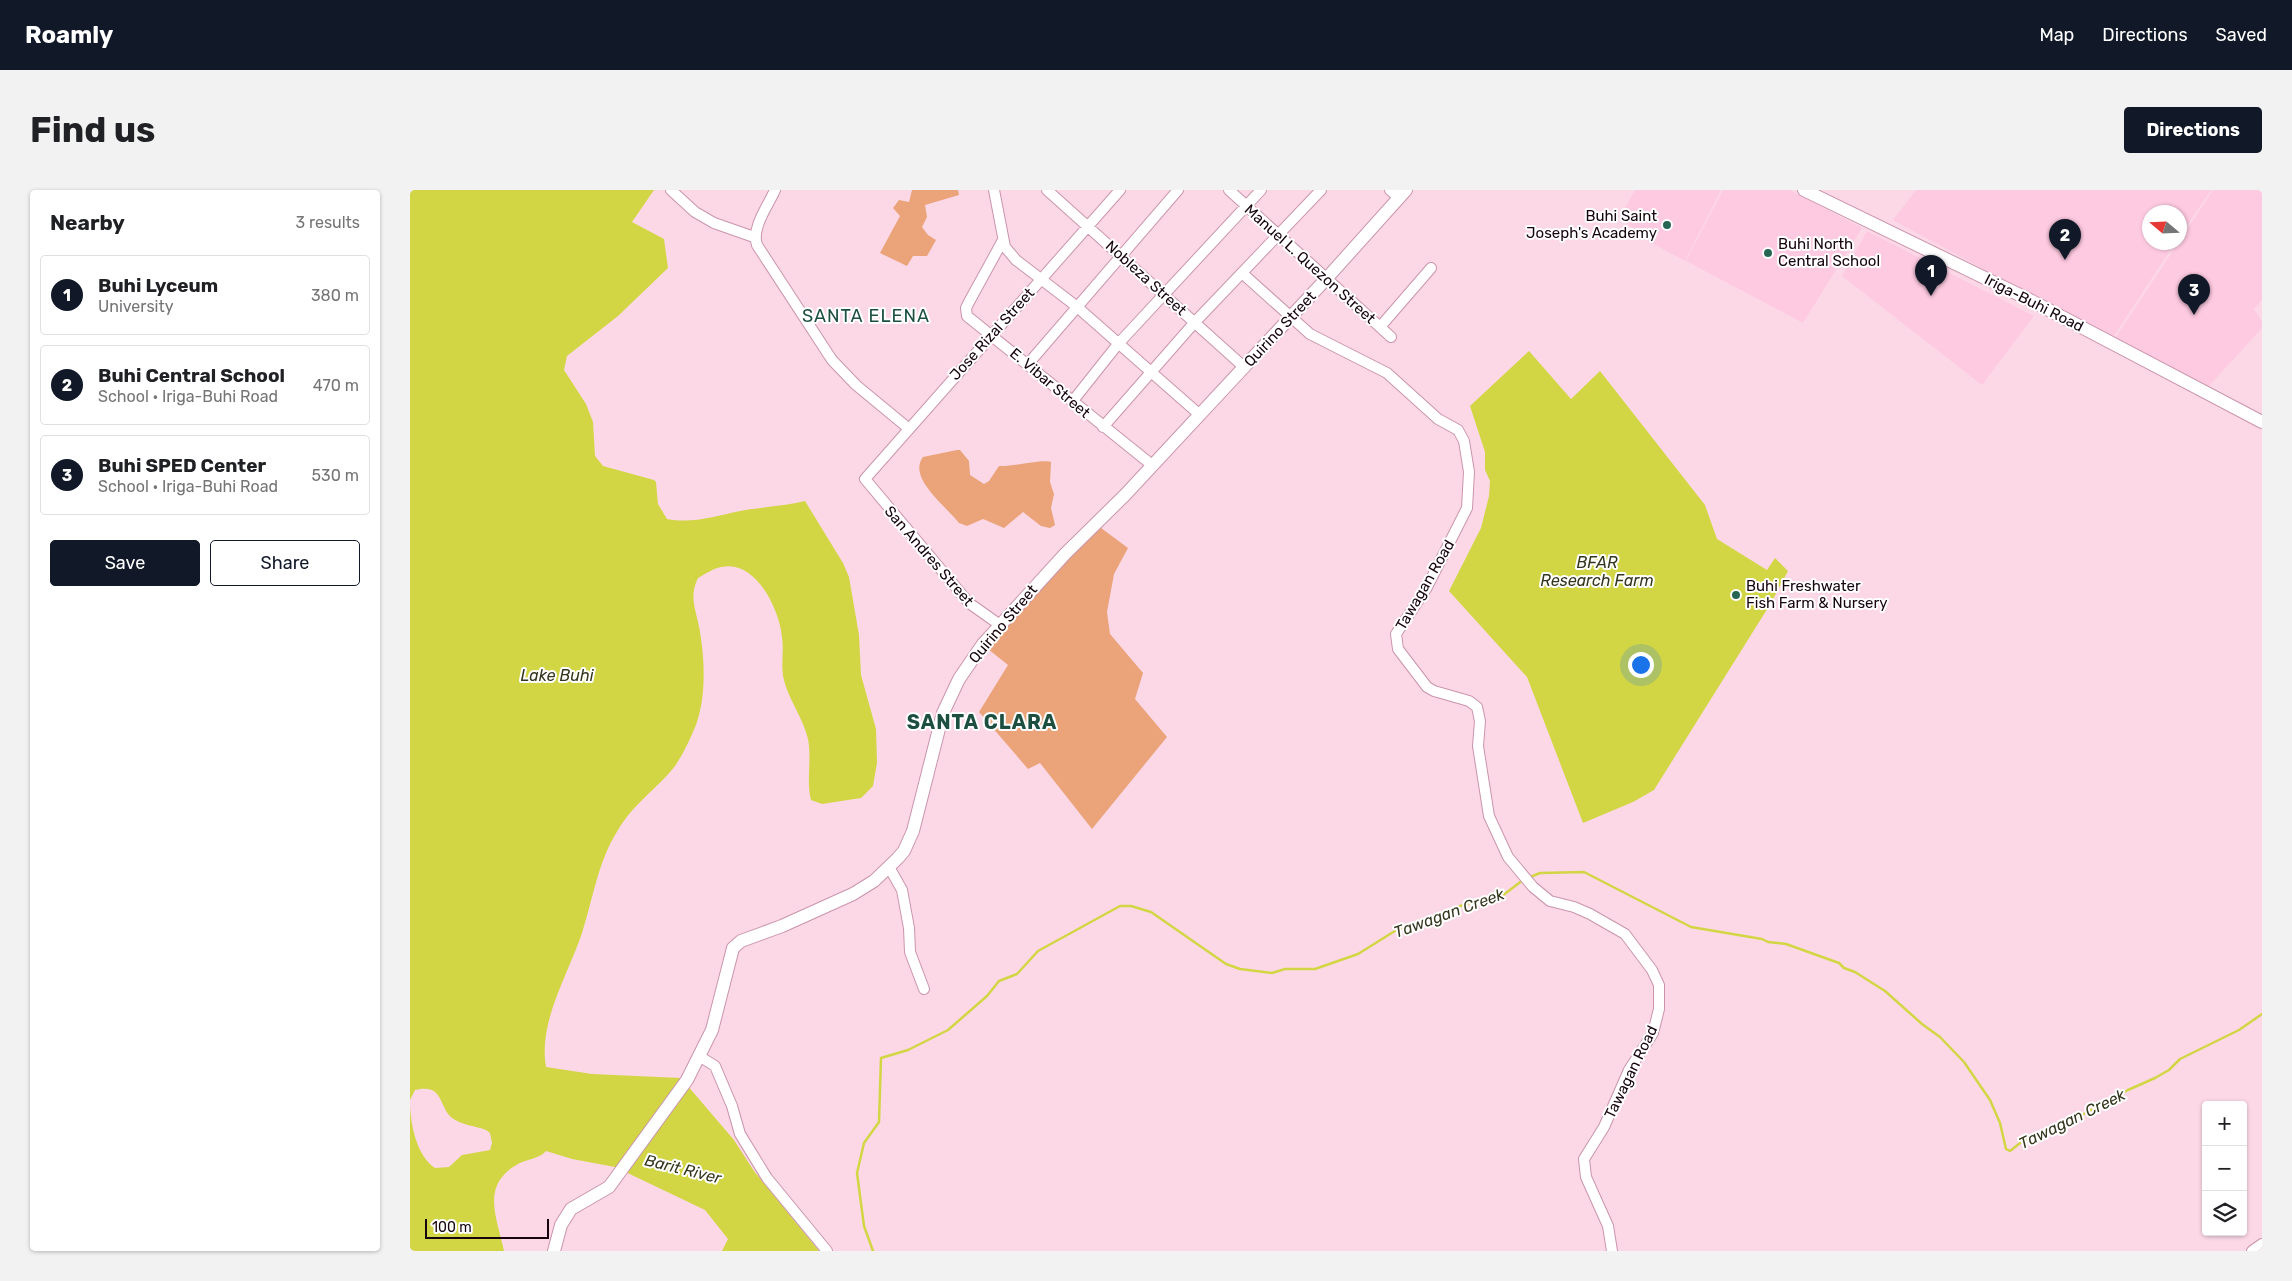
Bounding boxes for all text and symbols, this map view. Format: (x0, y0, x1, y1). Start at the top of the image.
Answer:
text: Roamly (25, 21, 113, 49)
text: Map (2039, 24, 2074, 46)
text: Directions (2102, 24, 2188, 46)
text: Saved (2216, 24, 2267, 46)
button: Directions (2124, 107, 2262, 153)
text: Find us (30, 109, 155, 151)
street label: Manuel L. Quezon Street (1241, 201, 1379, 328)
north arrow (2142, 205, 2187, 250)
place label: Buhi Saint Joseph's Academy (1526, 207, 1657, 242)
text: Nearby (50, 210, 125, 235)
text: 3 results (295, 213, 360, 232)
marker: Buhi Saint Joseph's Academy (1661, 219, 1673, 231)
pin: 2 (2049, 219, 2081, 260)
place label: Buhi North Central School (1778, 235, 1880, 270)
street label: Nobleza Street (1102, 237, 1190, 319)
marker: Buhi North Central School (1762, 247, 1774, 259)
pin: 1 (1915, 255, 1947, 296)
street label: Iriga-Buhi Road (1981, 270, 2087, 336)
text: Buhi Lyceum (98, 274, 218, 297)
pin: 3 (2178, 274, 2210, 315)
street label: Jose Rizal Street (946, 284, 1038, 384)
text: 1 (63, 286, 71, 305)
text: 380 m (311, 286, 359, 305)
street label: Quirino Street (1240, 287, 1320, 371)
text: University (98, 297, 174, 316)
district label: SANTA ELENA (802, 305, 930, 327)
street label: E. Vibar Street (1006, 344, 1094, 422)
text: Buhi Central School (98, 364, 285, 387)
text: 2 (62, 376, 72, 395)
text: 470 m (313, 376, 359, 395)
text: School · Iriga-Buhi Road (98, 387, 278, 406)
text: Buhi SPED Center (98, 454, 266, 477)
text: 3 (62, 466, 72, 485)
text: 530 m (312, 466, 359, 485)
text: School · Iriga-Buhi Road (98, 477, 278, 496)
street label: San Andres Street (881, 502, 977, 610)
street label: Tawagan Road (1392, 537, 1458, 633)
button: Save (50, 540, 200, 586)
button: Share (210, 540, 360, 586)
water label: BFAR Research Farm (1540, 553, 1654, 590)
place label: Buhi Freshwater Fish Farm & Nursery (1746, 577, 1887, 612)
street label: Quirino Street (965, 581, 1041, 667)
marker: Buhi Freshwater Fish Farm & Nursery (1730, 589, 1742, 601)
your location (1628, 652, 1654, 678)
water label: Lake Buhi (520, 666, 595, 685)
district label: SANTA CLARA (907, 710, 1057, 734)
water label: Tawagan Creek (1391, 884, 1507, 942)
street label: Tawagan Road (1601, 1023, 1661, 1121)
water label: Tawagan Creek (2016, 1085, 2129, 1153)
map controls (2202, 1101, 2247, 1236)
button: + (2202, 1101, 2247, 1146)
button: − (2202, 1146, 2247, 1191)
water label: Barit River (643, 1150, 724, 1188)
button: layers (2202, 1191, 2247, 1236)
scale bar (425, 1216, 549, 1239)
text: 100 m (432, 1219, 472, 1236)

